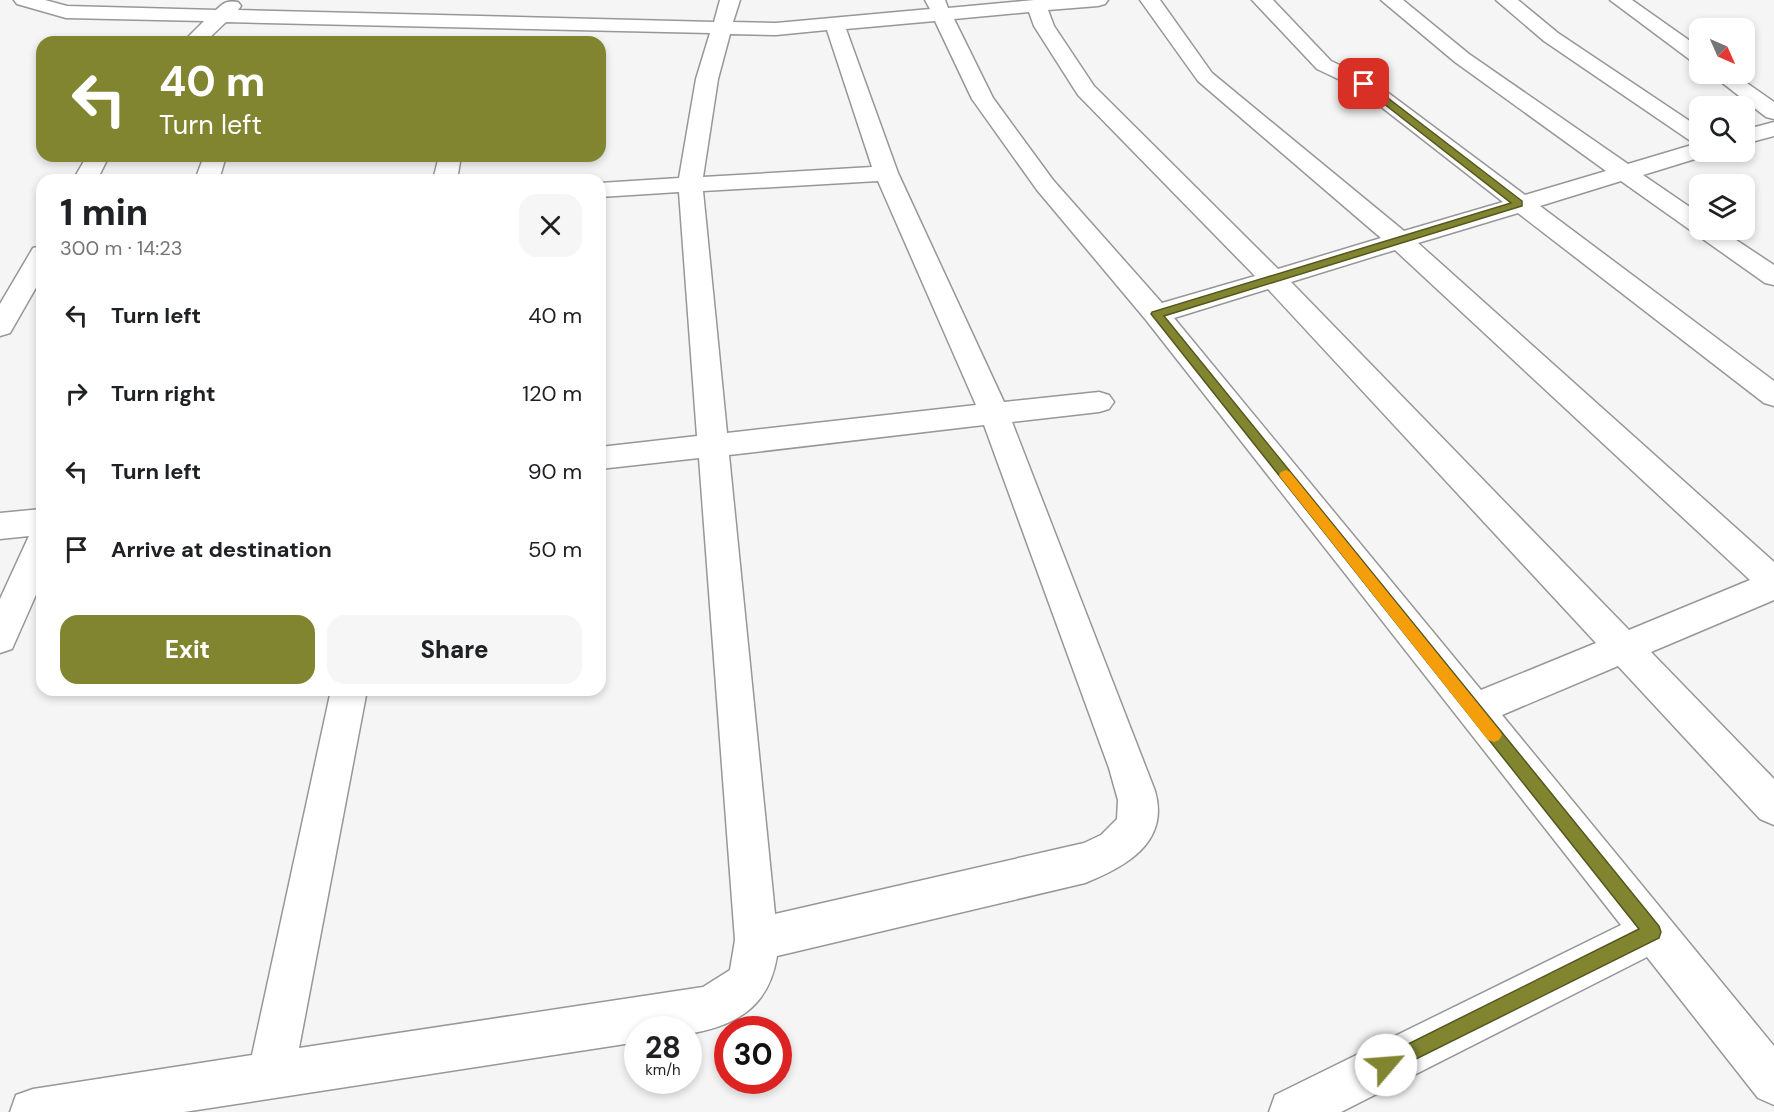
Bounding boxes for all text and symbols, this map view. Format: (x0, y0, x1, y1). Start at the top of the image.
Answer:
north arrow (1689, 18, 1755, 84)
map controls (1689, 18, 1755, 240)
text: 40 m (159, 54, 265, 109)
pin (1338, 58, 1389, 109)
icon: left (60, 60, 138, 138)
icon: arrive (1347, 67, 1380, 100)
button: search (1689, 96, 1755, 162)
text: Turn left (159, 107, 262, 142)
button: layers (1689, 174, 1755, 240)
text: 1 min (60, 189, 148, 236)
button: close (519, 194, 582, 257)
text: 300 m · 14:23 (60, 235, 183, 261)
icon: left (60, 299, 93, 332)
text: Turn left (111, 301, 201, 330)
text: 40 m (528, 301, 582, 330)
icon: right (60, 377, 93, 410)
text: Turn right (111, 379, 216, 408)
text: 120 m (522, 379, 582, 408)
icon: left (60, 455, 93, 488)
text: Turn left (111, 457, 201, 486)
text: 90 m (528, 457, 582, 486)
icon: arrive (60, 533, 93, 566)
text: Arrive at destination (111, 535, 332, 564)
text: 50 m (528, 535, 582, 564)
button: Exit (60, 615, 315, 684)
button: Share (327, 615, 582, 684)
speed limit sign: 30 (714, 1016, 792, 1094)
text: 28 (645, 1028, 681, 1067)
position arrow (1354, 1033, 1418, 1097)
text: km/h (645, 1060, 681, 1080)

